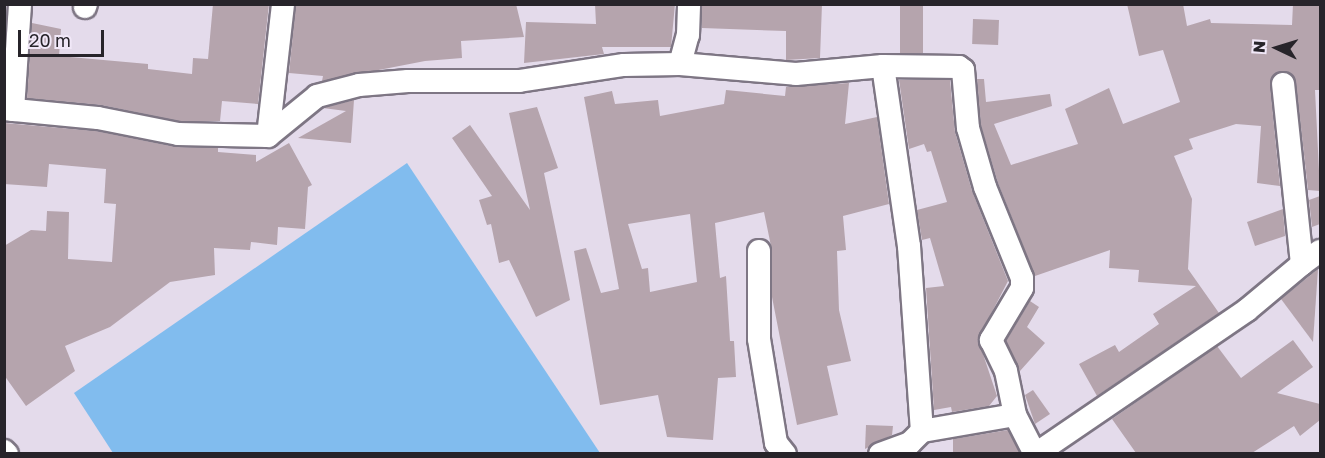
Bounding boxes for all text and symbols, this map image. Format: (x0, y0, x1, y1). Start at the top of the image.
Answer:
scale bar (21, 18, 106, 56)
north arrow (1247, 18, 1307, 78)
text: 20 m (29, 29, 71, 51)
text: N (1249, 40, 1269, 54)

